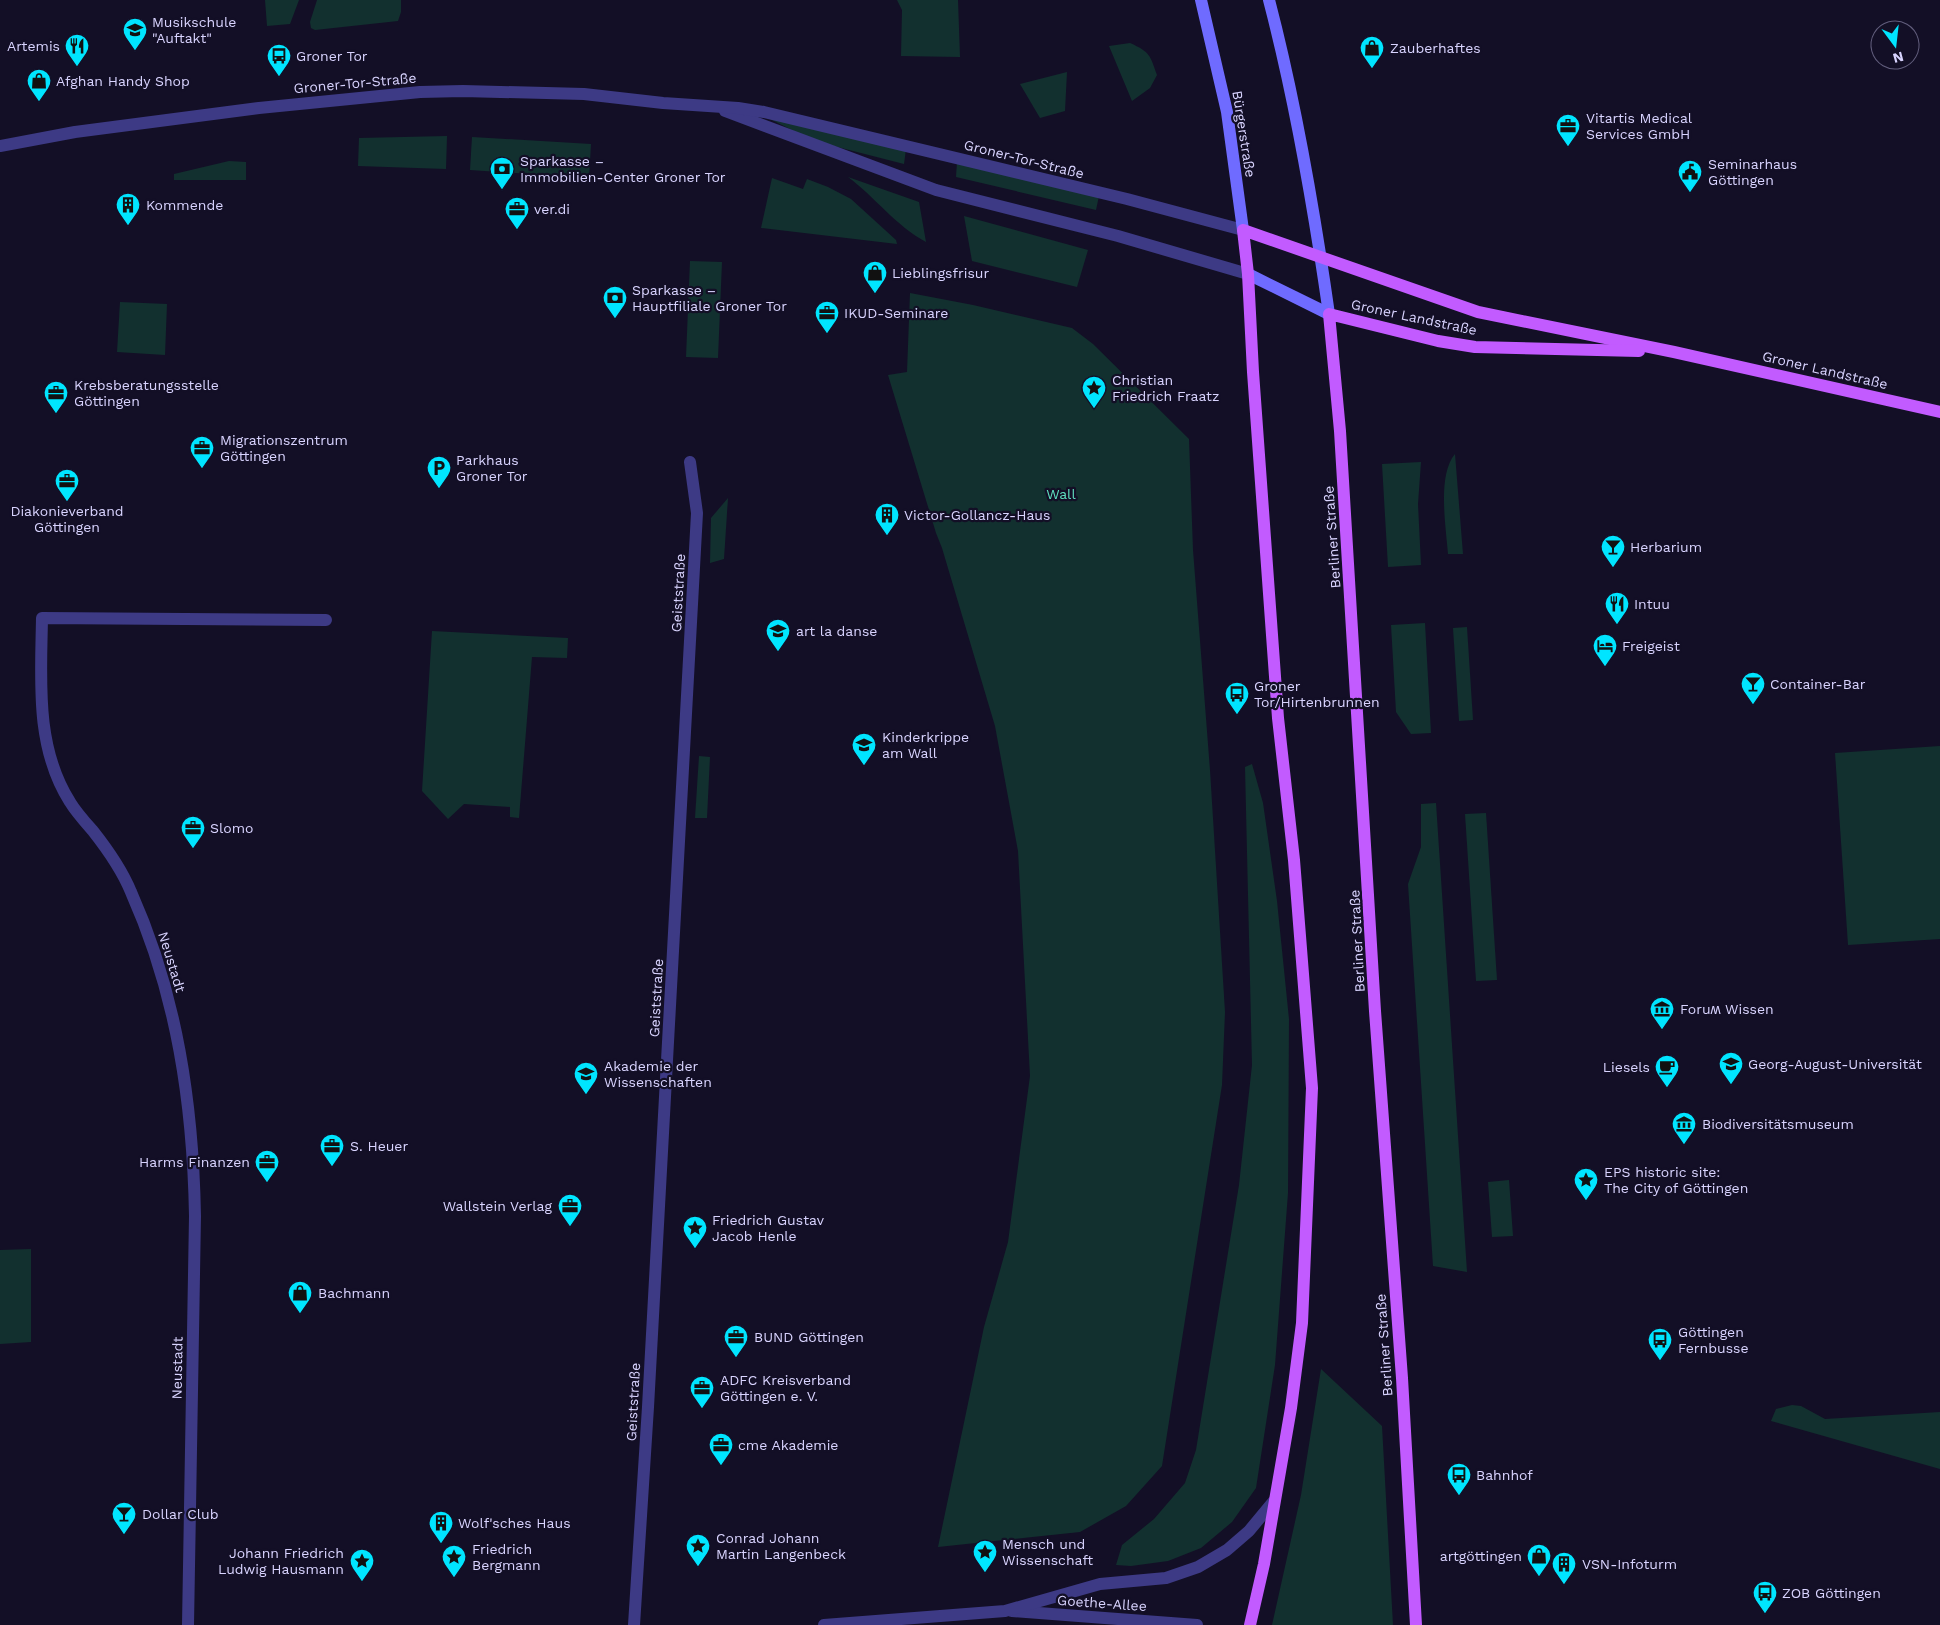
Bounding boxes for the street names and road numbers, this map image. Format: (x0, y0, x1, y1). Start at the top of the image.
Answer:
street label: Groner-Tor-Straße (293, 70, 417, 96)
street label: Bürgerstraße (1229, 90, 1259, 178)
street label: Groner-Tor-Straße (962, 136, 1086, 182)
street label: Groner Landstraße (1350, 296, 1478, 338)
street label: Groner Landstraße (1761, 348, 1889, 392)
street label: Berliner Straße (1320, 485, 1344, 589)
street label: Geiststraße (668, 553, 688, 633)
street label: Berliner Straße (1346, 889, 1368, 993)
street label: Neustadt (155, 930, 189, 994)
street label: Geiststraße (646, 958, 666, 1038)
street label: Berliner Straße (1372, 1293, 1396, 1397)
street label: Neustadt (168, 1336, 186, 1399)
street label: Geiststraße (623, 1362, 643, 1442)
street label: Goethe-Allee (1057, 1592, 1147, 1614)

